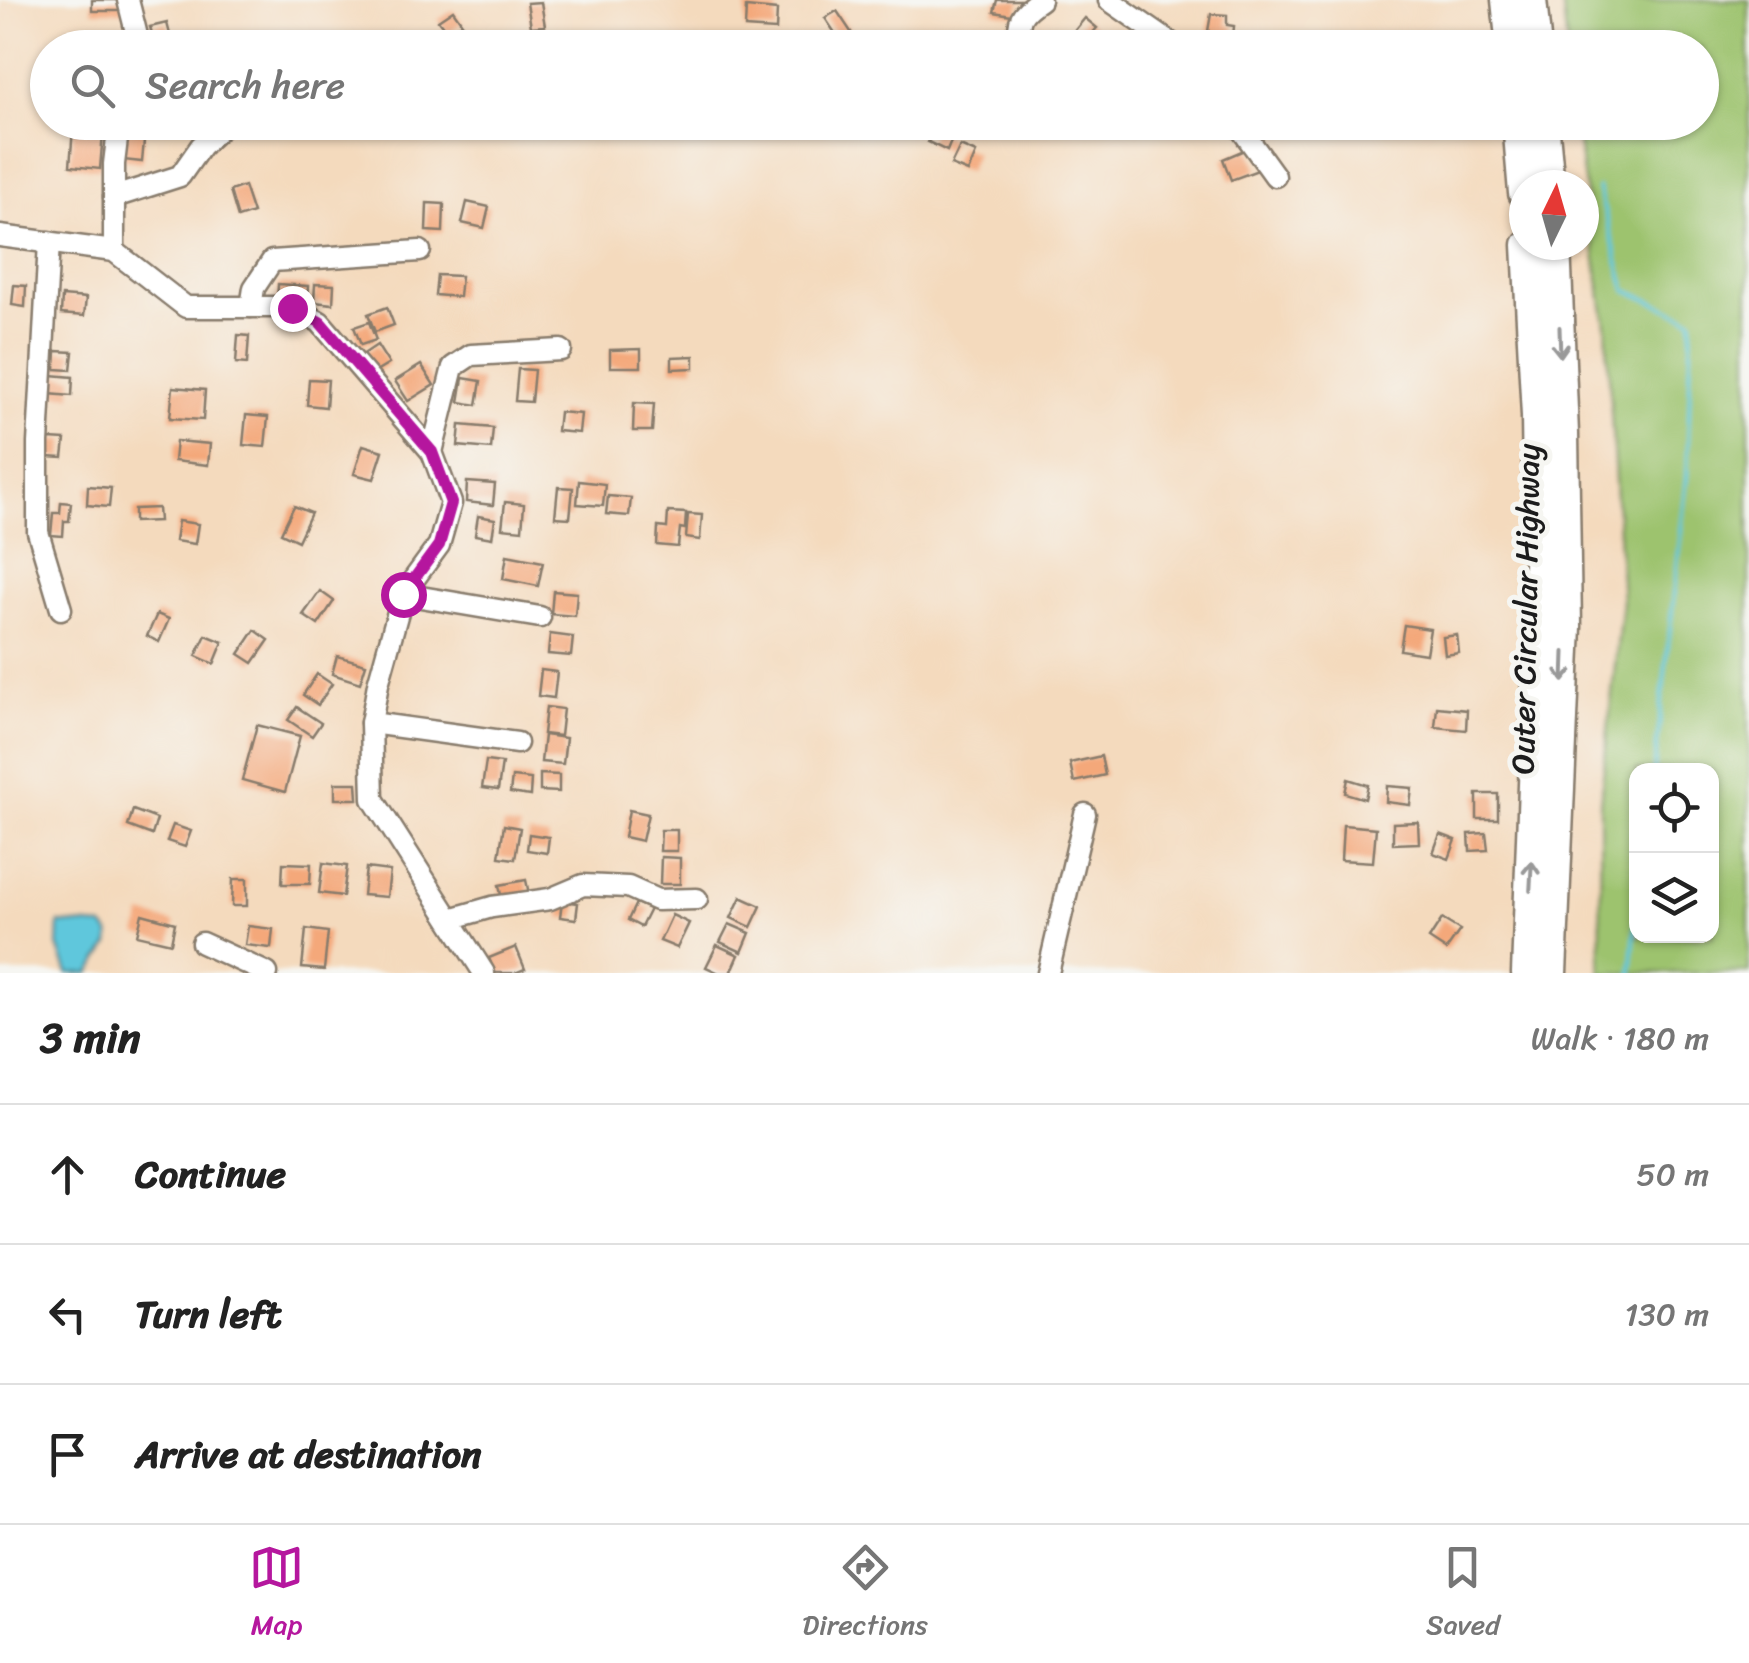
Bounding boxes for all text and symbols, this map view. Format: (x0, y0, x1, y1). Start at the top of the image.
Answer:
search box (30, 30, 1719, 140)
text: Search here (145, 52, 345, 119)
icon: search (65, 58, 120, 113)
north arrow (1509, 170, 1599, 260)
route end (270, 286, 316, 332)
one-way arrow (1551, 326, 1570, 358)
street label: Outer Circular Highway (1495, 443, 1557, 775)
route start (381, 572, 427, 618)
one-way arrow (1555, 651, 1574, 683)
map controls (1629, 763, 1719, 943)
button: locate (1629, 763, 1719, 853)
button: layers (1629, 853, 1719, 943)
one-way arrow (1522, 860, 1541, 892)
text: 3 min (40, 1001, 140, 1075)
text: Walk · 180 m (1531, 1010, 1709, 1067)
text: Continue (135, 1141, 286, 1208)
text: 50 m (1636, 1146, 1709, 1203)
icon: ahead (40, 1147, 95, 1202)
text: Turn left (135, 1281, 281, 1348)
text: 130 m (1625, 1286, 1709, 1343)
icon: left (40, 1287, 95, 1342)
text: Arrive at destination (135, 1421, 482, 1488)
icon: arrive (40, 1427, 95, 1482)
tab: Map (249, 1540, 304, 1649)
tab: Directions (802, 1540, 928, 1649)
tab: Saved (1426, 1540, 1500, 1649)

